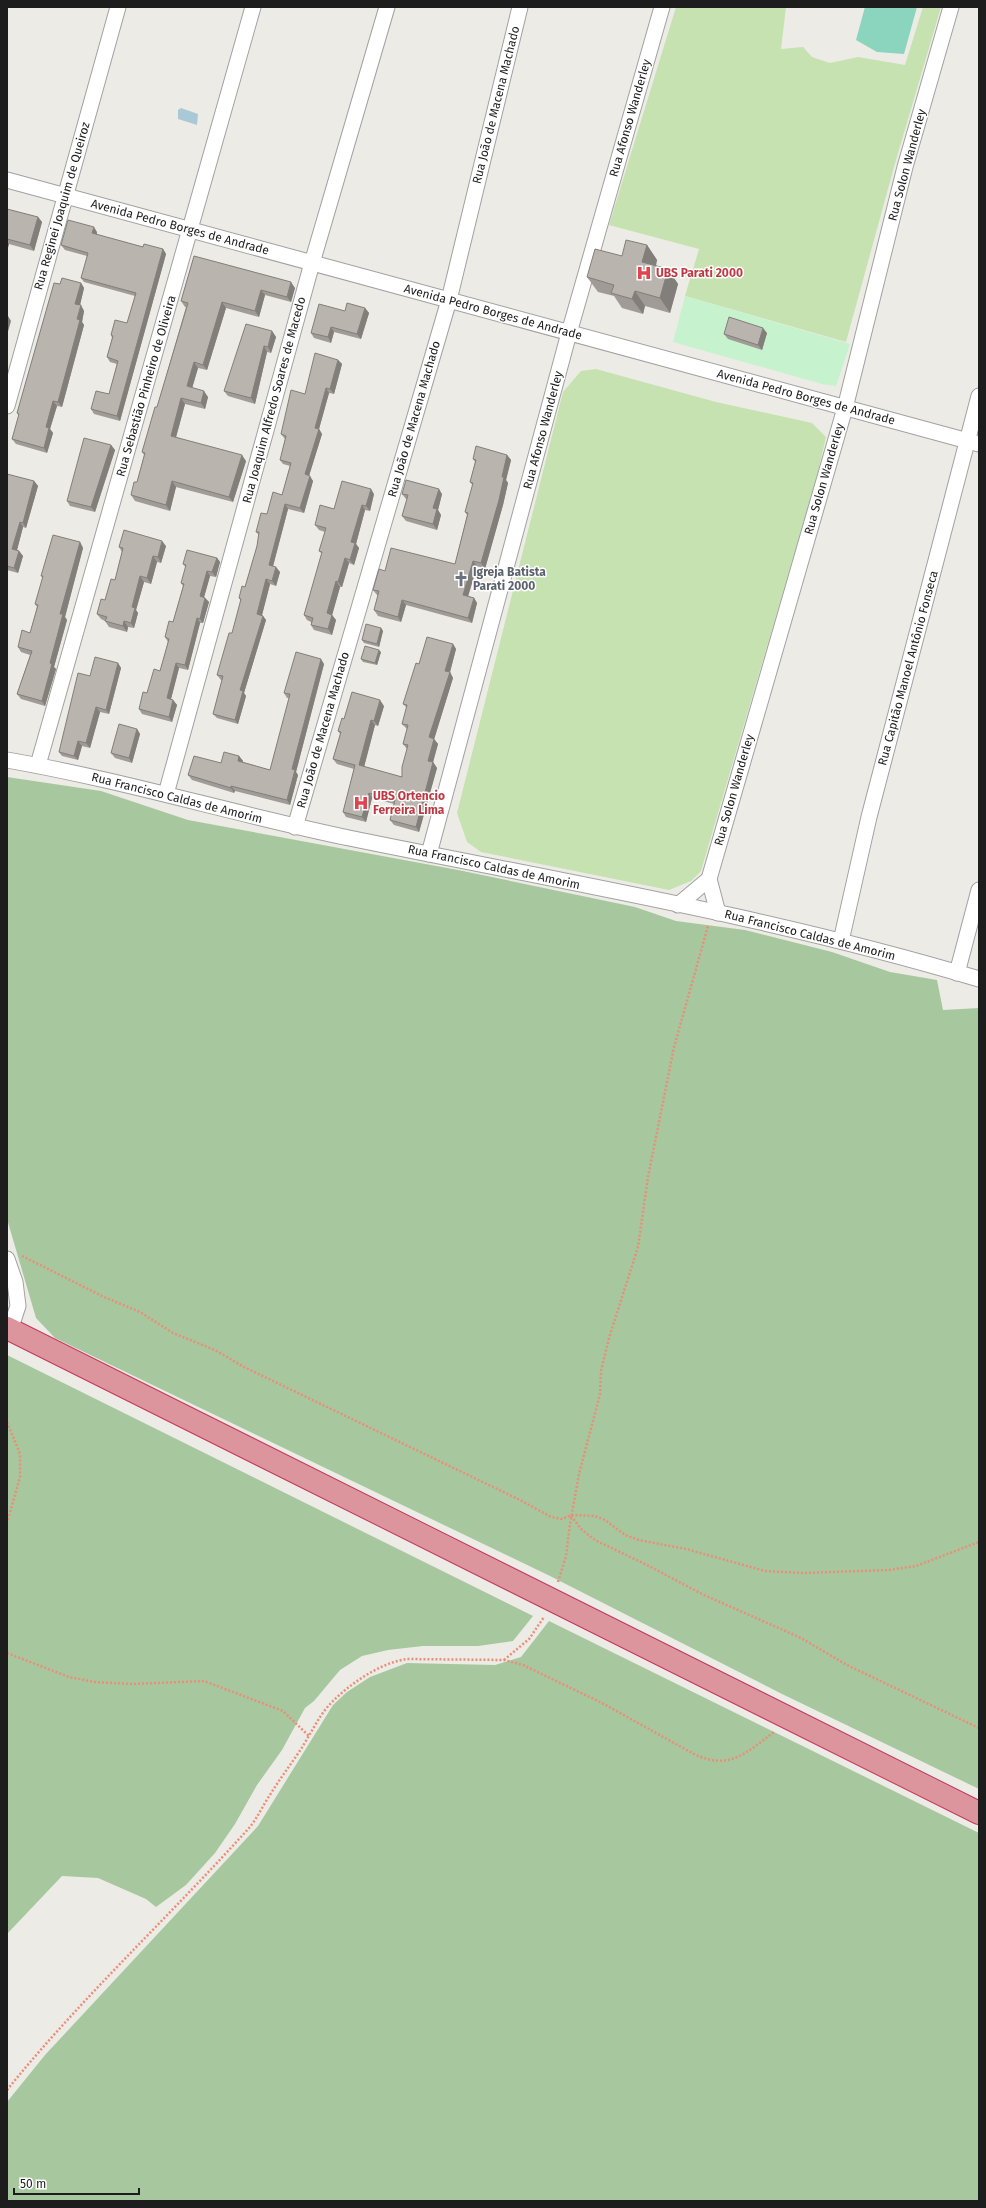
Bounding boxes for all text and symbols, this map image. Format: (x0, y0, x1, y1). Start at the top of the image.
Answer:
street label: Rua João de Macena Machado (470, 25, 522, 185)
street label: Rua Afonso Wanderley (606, 57, 654, 179)
street label: Rua Solon Wanderley (885, 107, 929, 223)
street label: Rua Reginei Joaquim de Queiroz (31, 120, 93, 292)
street label: Avenida Pedro Borges de Andrade (89, 196, 271, 258)
hospital icon: UBS Parati 2000 (635, 264, 653, 282)
place label: UBS Parati 2000 (656, 266, 743, 280)
street label: Avenida Pedro Borges de Andrade (402, 281, 584, 343)
street label: Rua Sebastião Pinheiro de Oliveira (113, 294, 179, 478)
street label: Rua Joaquim Alfredo Soares de Macedo (240, 295, 308, 505)
street label: Rua João de Macena Machado (385, 339, 443, 499)
street label: Avenida Pedro Borges de Andrade (715, 366, 897, 428)
street label: Rua Afonso Wanderley (520, 369, 566, 491)
street label: Rua Solon Wanderley (801, 421, 847, 536)
place label: Igreja Batista Parati 2000 (473, 565, 546, 593)
street label: Rua Capitão Manoel Antônio Fonseca (875, 569, 941, 767)
church icon: Igreja Batista Parati 2000 (452, 570, 470, 588)
street label: Rua João de Macena Machado (294, 650, 352, 810)
street label: Rua Solon Wanderley (711, 732, 757, 847)
street label: Rua Francisco Caldas de Amorim (90, 770, 264, 826)
place label: UBS Ortencio Ferreira Lima (373, 789, 445, 817)
hospital icon: UBS Ortencio Ferreira Lima (352, 794, 370, 812)
street label: Rua Francisco Caldas de Amorim (407, 842, 581, 892)
street label: Rua Francisco Caldas de Amorim (723, 907, 897, 963)
scale bar (14, 2170, 139, 2196)
text: 50 m (20, 2177, 46, 2191)

